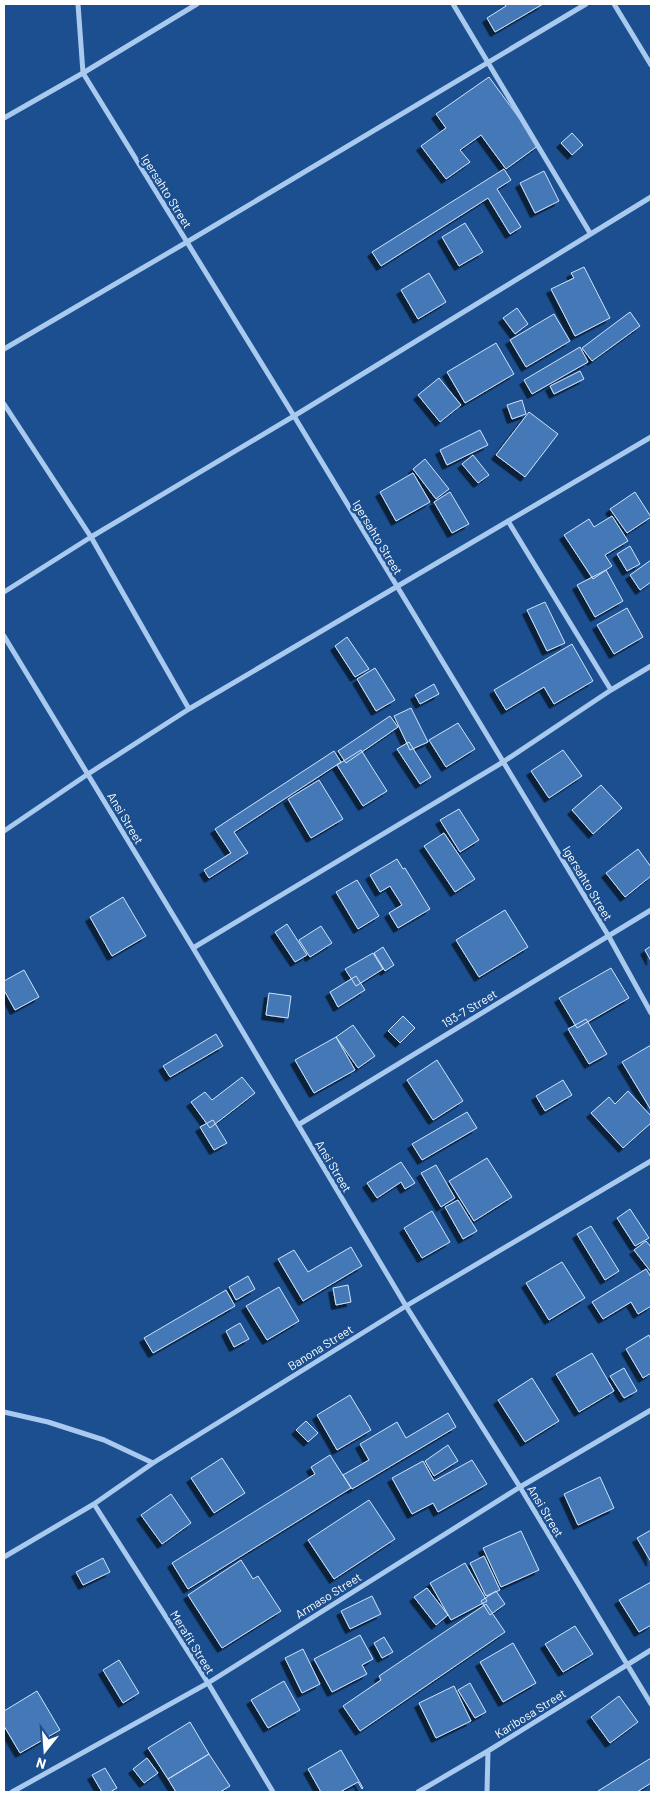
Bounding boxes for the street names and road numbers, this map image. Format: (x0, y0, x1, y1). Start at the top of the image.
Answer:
street label: Igersahto Street (139, 151, 195, 231)
street label: Igersahto Street (350, 497, 406, 577)
street label: Ansi Street (105, 790, 147, 846)
street label: Igersahto Street (560, 843, 616, 923)
street label: 193-7 Street (439, 986, 499, 1030)
street label: Ansi Street (313, 1138, 355, 1194)
street label: Banona Street (285, 1321, 355, 1373)
street label: Ansi Street (525, 1483, 567, 1539)
street label: Armaso Street (292, 1569, 364, 1621)
street label: Merafit Street (168, 1608, 218, 1676)
street label: Karibosa Street (492, 1686, 568, 1740)

